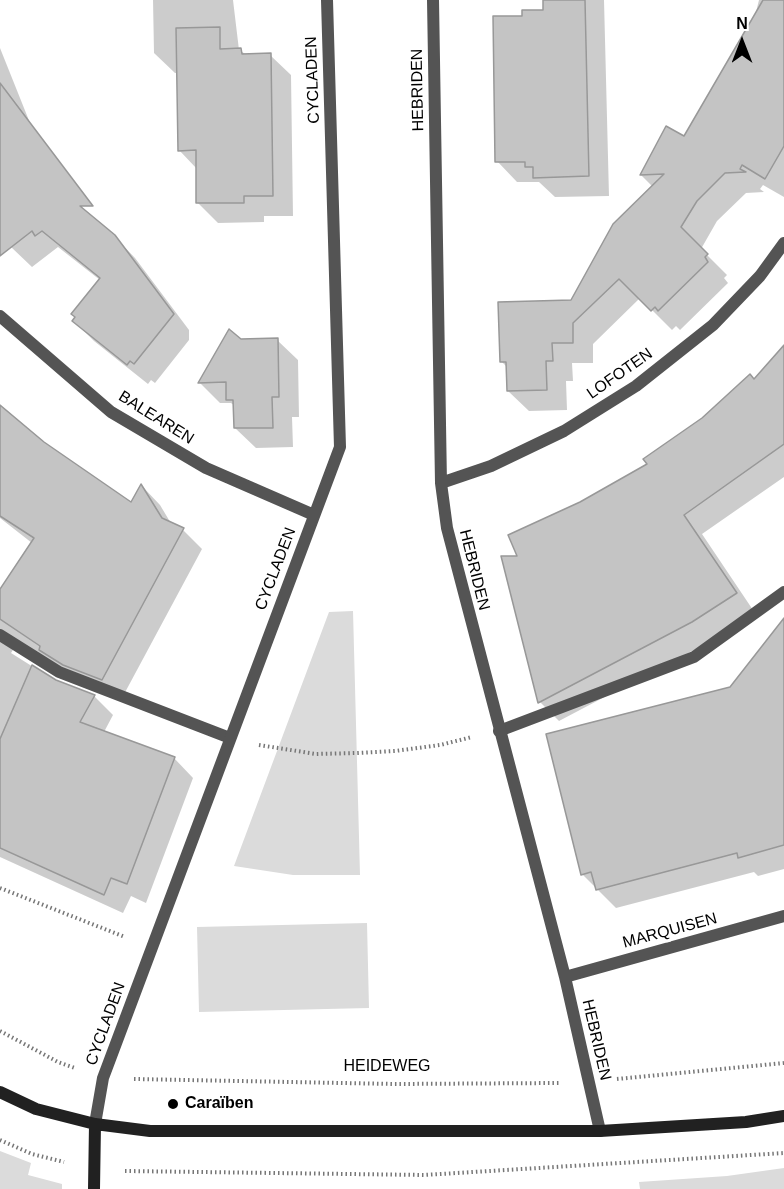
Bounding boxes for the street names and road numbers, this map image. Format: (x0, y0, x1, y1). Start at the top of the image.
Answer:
street label: CYCLADEN (302, 36, 324, 124)
street label: HEBRIDEN (408, 48, 428, 132)
street label: LOFOTEN (584, 344, 656, 404)
street label: BALEAREN (115, 387, 197, 449)
street label: CYCLADEN (251, 525, 301, 613)
street label: HEBRIDEN (455, 528, 493, 612)
street label: MARQUISEN (621, 909, 719, 953)
street label: CYCLADEN (82, 980, 130, 1068)
street label: HEBRIDEN (577, 998, 615, 1082)
street label: HEIDEWEG (343, 1057, 431, 1077)

